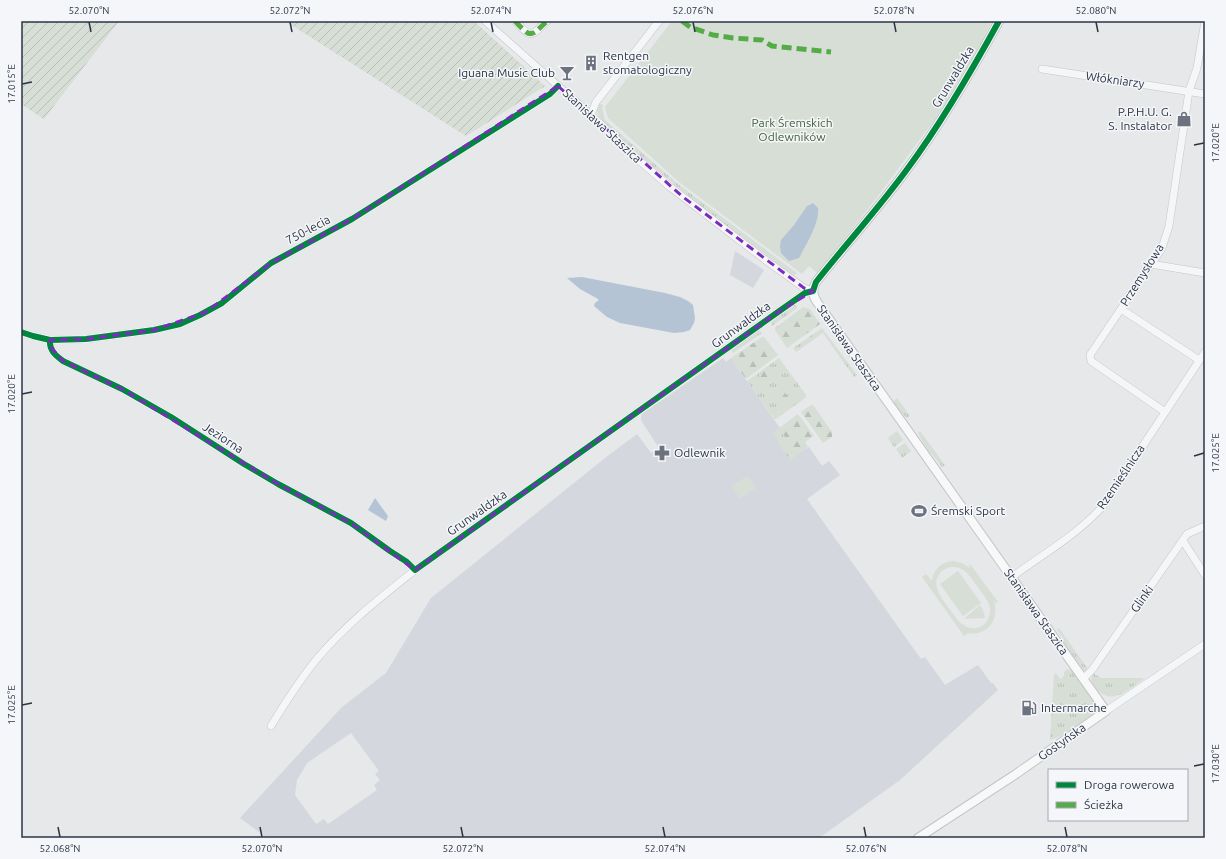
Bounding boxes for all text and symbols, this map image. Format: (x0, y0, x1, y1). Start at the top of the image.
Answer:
text: 52.070°N (68, 5, 110, 16)
text: 52.072°N (269, 5, 311, 16)
text: 52.074°N (470, 5, 512, 16)
text: 52.076°N (672, 5, 714, 16)
text: 52.078°N (873, 5, 915, 16)
text: 52.080°N (1075, 5, 1117, 16)
street label: Grunwaldzka (929, 44, 976, 110)
place label: Rentgen stomatologiczny (603, 49, 692, 76)
building icon: Rentgen stomatologiczny (582, 54, 600, 72)
text: 17.015°E (6, 64, 17, 104)
bar icon: Iguana Music Club (558, 64, 576, 82)
place label: Iguana Music Club (458, 66, 555, 79)
street label: Włókniarzy (1085, 69, 1145, 90)
street label: Stanisława Staszica (561, 86, 644, 165)
place label: P.P.H.U. G. S. Instalator (1108, 105, 1172, 132)
shop icon: P.P.H.U. G. S. Instalator (1175, 110, 1193, 128)
park label: Park Śremskich Odlewników (751, 116, 833, 143)
text: 17.020°E (1210, 123, 1221, 163)
street label: 750-lecia (283, 213, 332, 247)
street label: Przemysłowa (1117, 241, 1166, 308)
street label: Grunwaldzka (709, 299, 773, 350)
street label: Stanisława Staszica (815, 302, 884, 393)
text: 17.020°E (6, 374, 17, 414)
street label: Jeziorna (201, 420, 246, 455)
text: 17.025°E (1210, 433, 1221, 473)
street label: Rzemieślnicza (1094, 442, 1147, 511)
pharmacy icon: Odlewnik (653, 444, 671, 462)
place label: Odlewnik (674, 446, 725, 459)
street label: Grunwaldzka (444, 487, 509, 538)
sports icon: Śremski Sport (910, 502, 928, 520)
place label: Śremski Sport (931, 504, 1006, 517)
street label: Stanisława Staszica (1002, 566, 1071, 657)
street label: Glinki (1128, 583, 1156, 615)
text: 17.025°E (6, 685, 17, 725)
fuel station icon: Intermarche (1020, 699, 1038, 717)
place label: Intermarche (1041, 701, 1107, 714)
street label: Gostyńska (1035, 720, 1088, 763)
text: 17.030°E (1210, 744, 1221, 784)
legend (1048, 769, 1188, 821)
text: Droga rowerowa (1084, 778, 1174, 791)
text: Ścieżka (1084, 798, 1123, 811)
text: 52.068°N (39, 843, 81, 854)
text: 52.070°N (241, 843, 283, 854)
text: 52.072°N (442, 843, 484, 854)
text: 52.074°N (644, 843, 686, 854)
text: 52.076°N (845, 843, 887, 854)
text: 52.078°N (1046, 843, 1088, 854)

